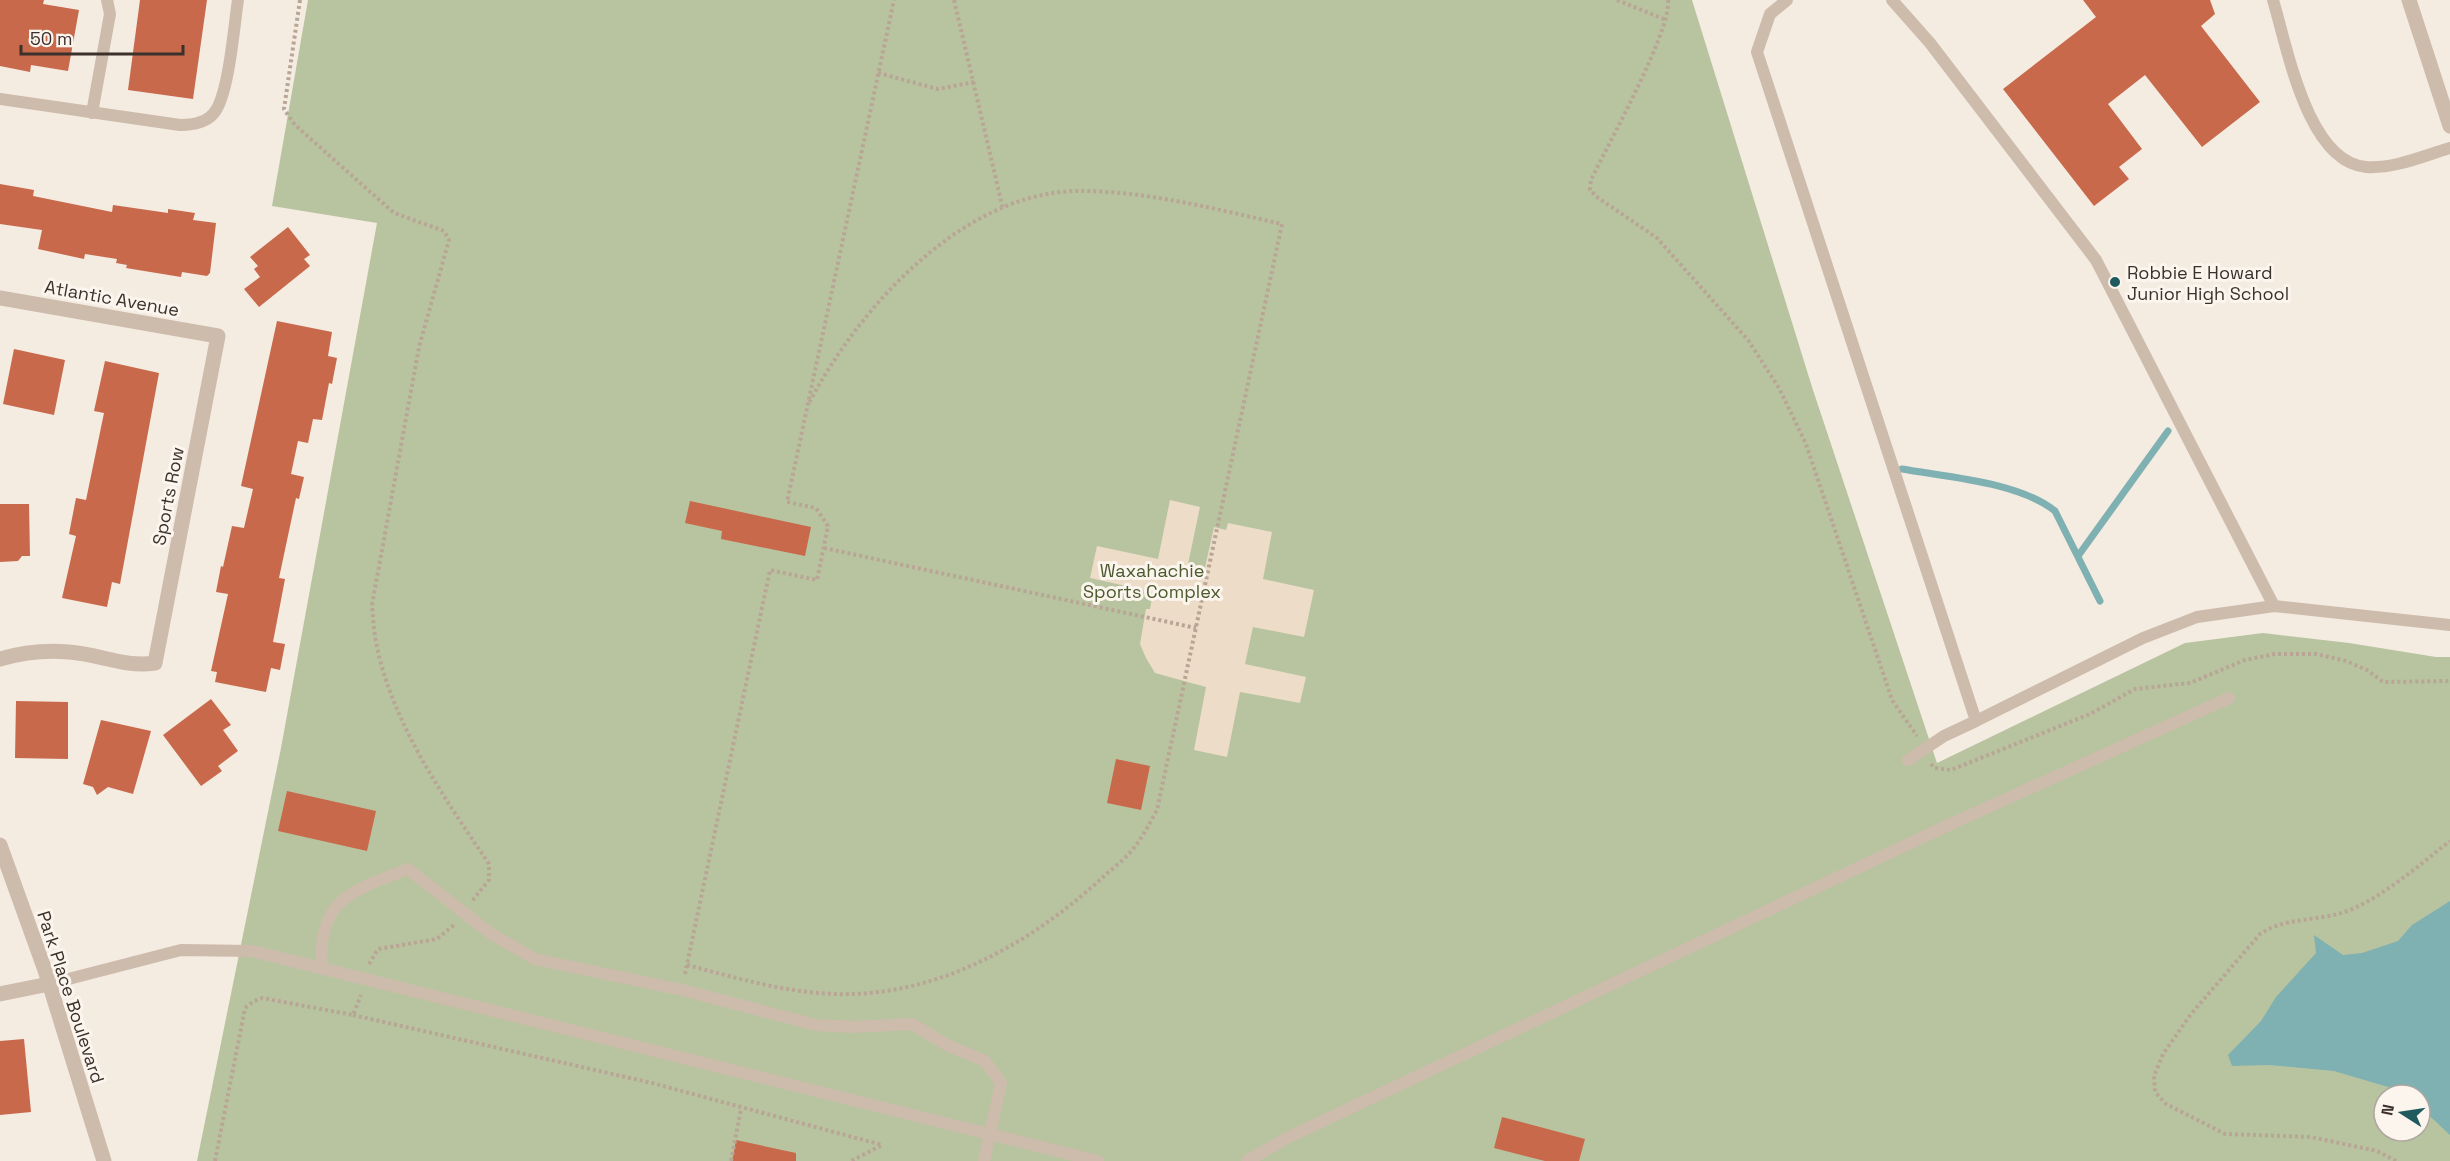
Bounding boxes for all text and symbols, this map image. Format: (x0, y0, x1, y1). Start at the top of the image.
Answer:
scale bar (21, 18, 183, 56)
text: 50 m (30, 27, 72, 50)
place label: Robbie E Howard Junior High School (2127, 261, 2289, 305)
street label: Atlantic Avenue (43, 275, 181, 321)
marker: Robbie E Howard Junior High School (2108, 275, 2122, 289)
street label: Sports Row (147, 445, 189, 547)
park label: Waxahachie Sports Complex (1083, 559, 1221, 603)
street label: Park Place Boulevard (32, 908, 110, 1086)
north arrow (2372, 1083, 2432, 1143)
text: N (2376, 1103, 2399, 1117)

